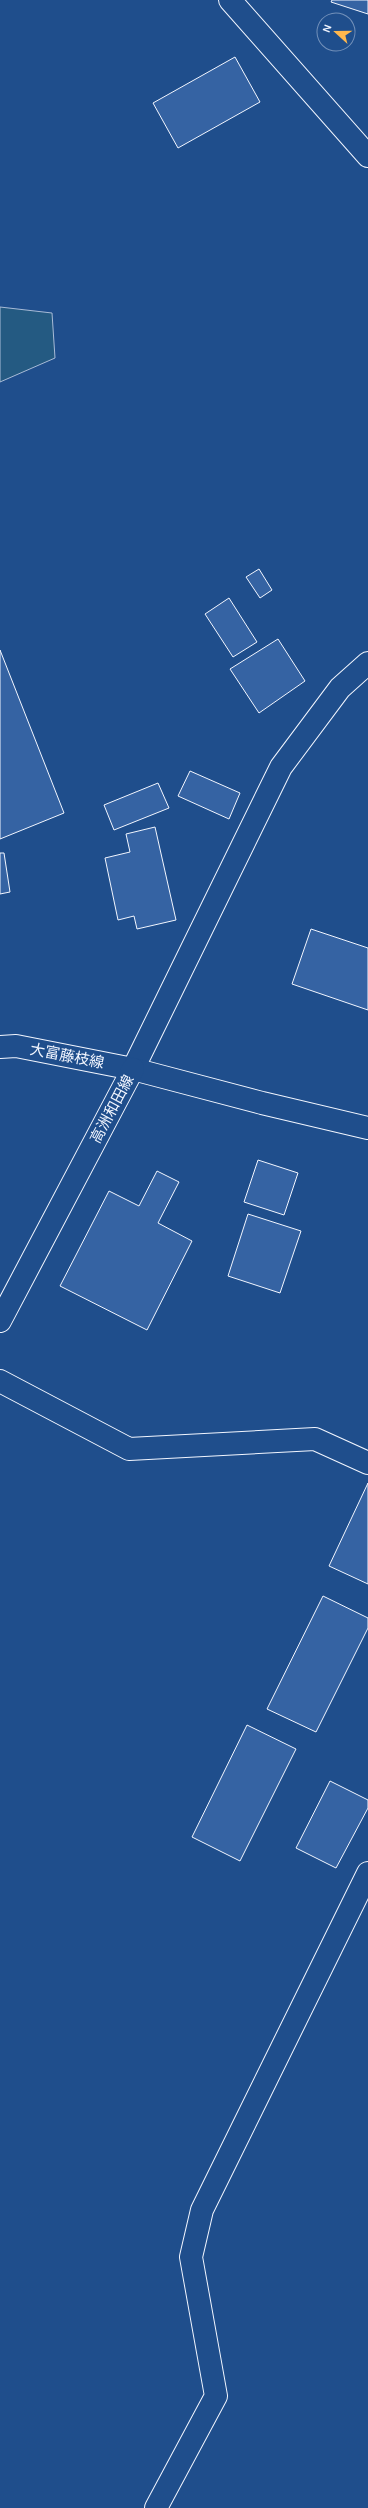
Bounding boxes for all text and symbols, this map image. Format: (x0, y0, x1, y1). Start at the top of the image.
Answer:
north arrow (316, 12, 356, 52)
text: N (320, 23, 335, 35)
street label: 大富藤枝線 (28, 1040, 106, 1072)
street label: 高洲和田線 (86, 1072, 138, 1146)

